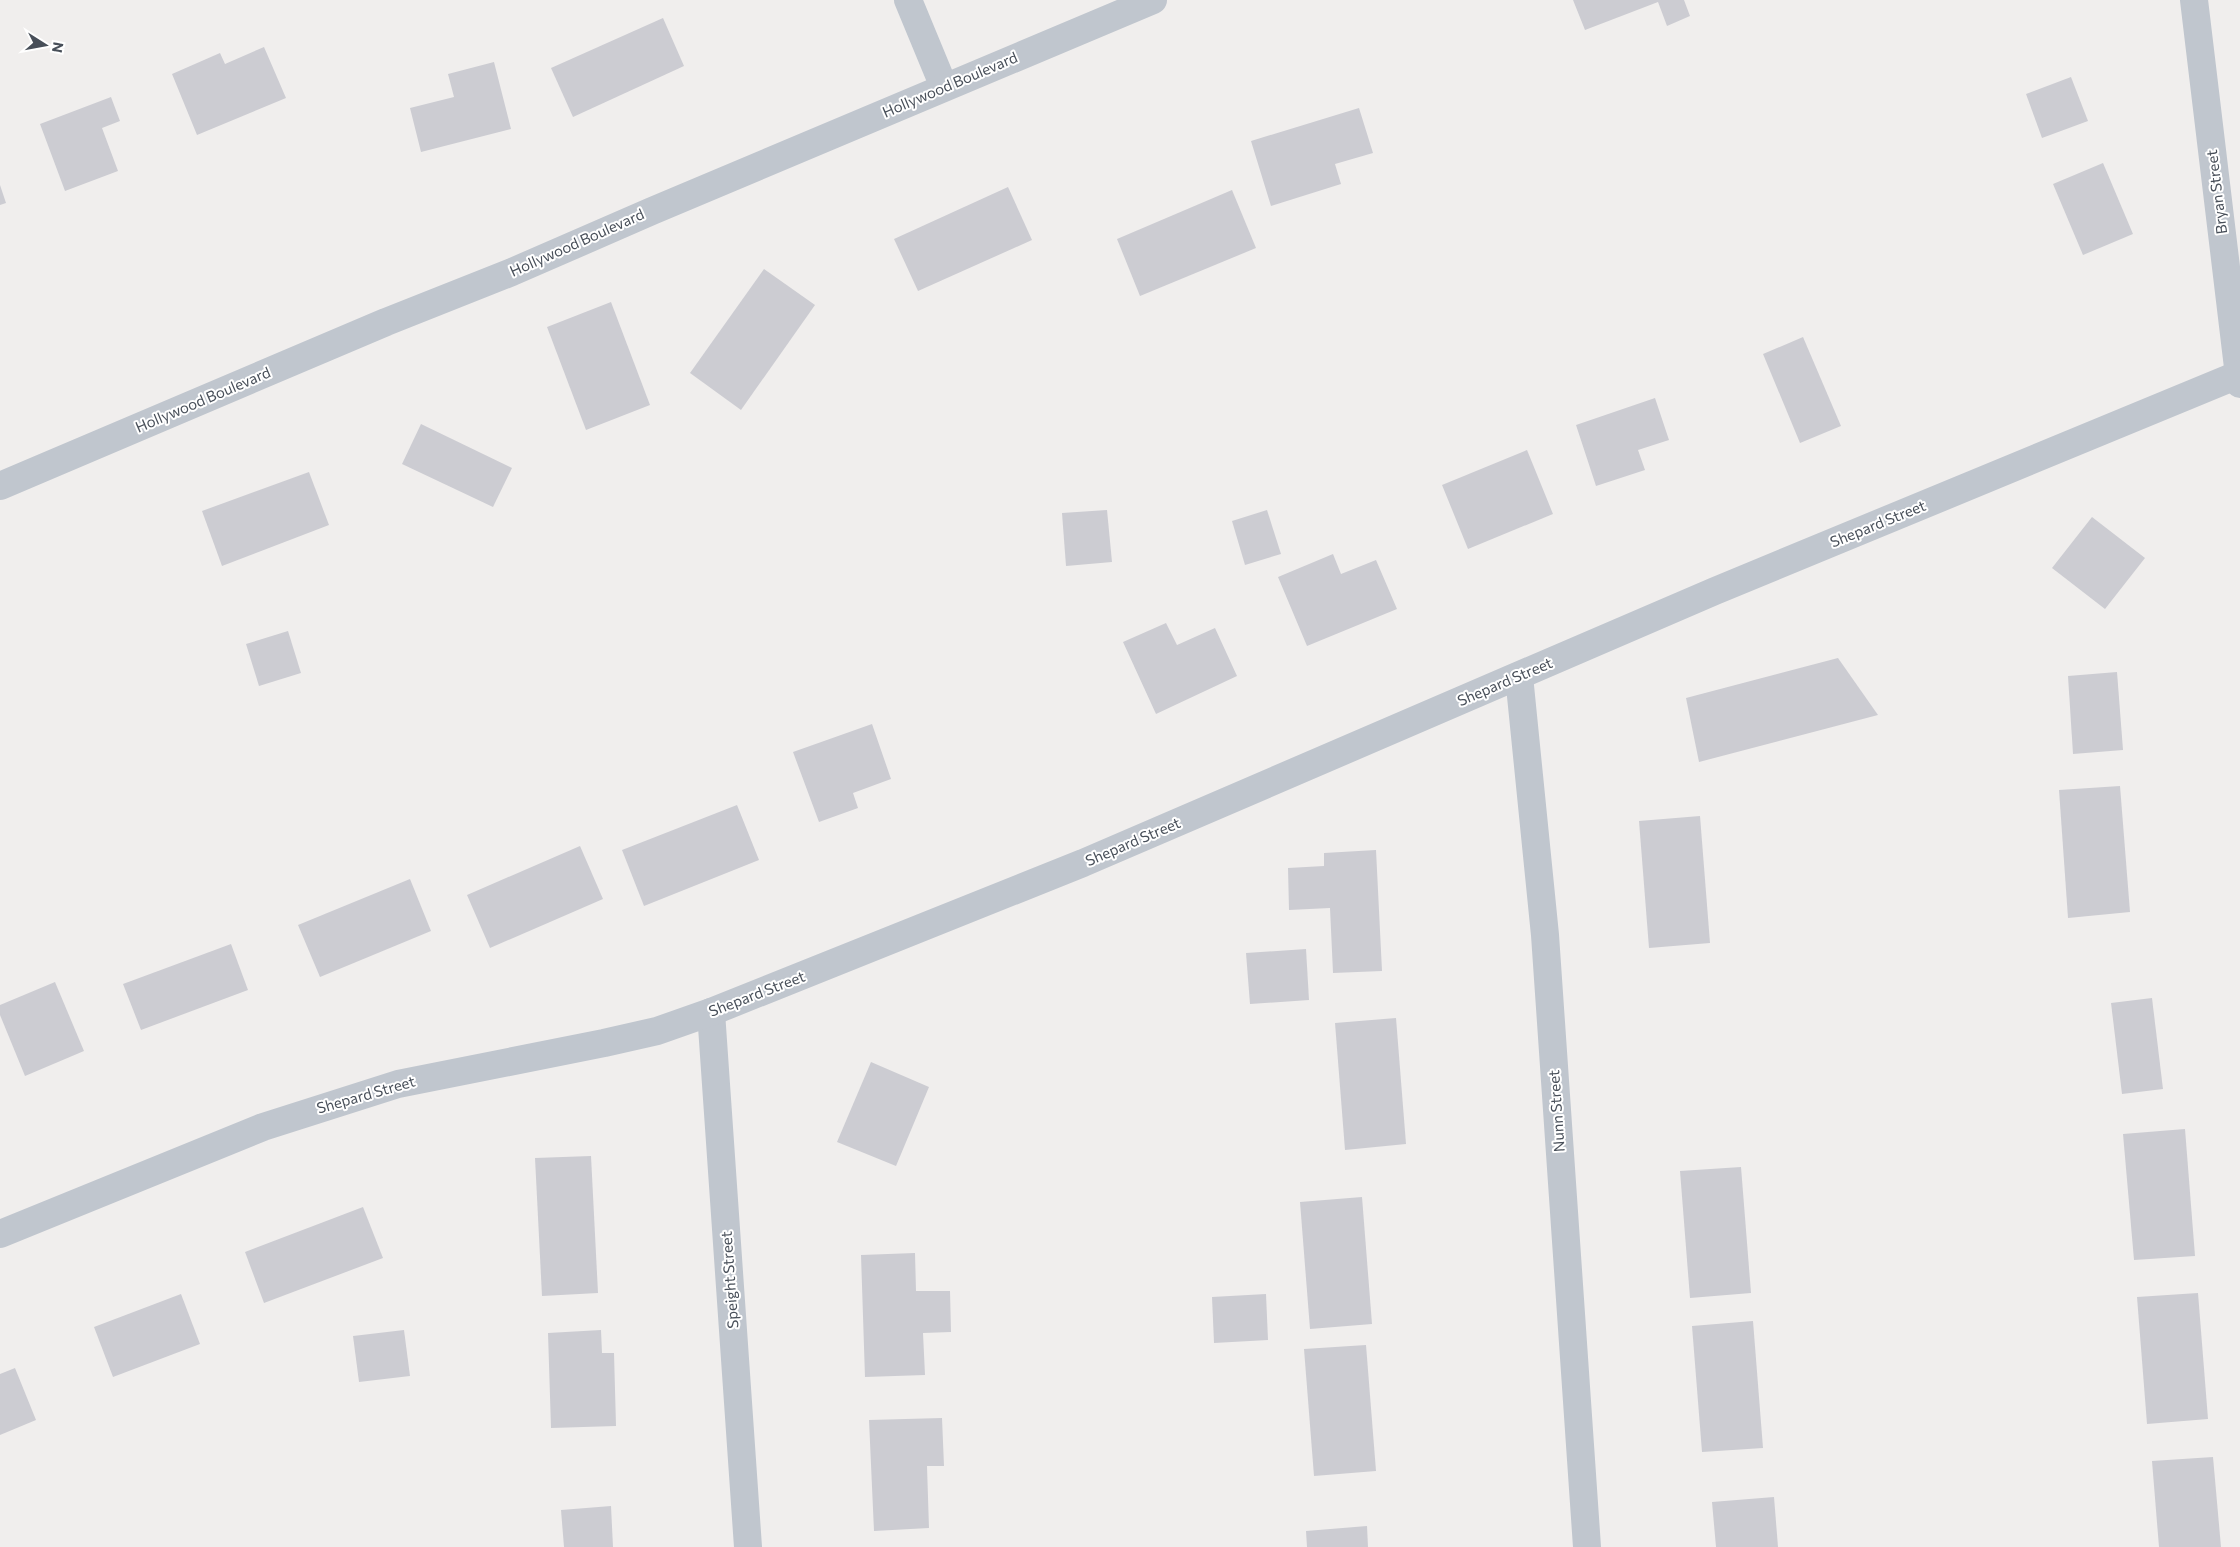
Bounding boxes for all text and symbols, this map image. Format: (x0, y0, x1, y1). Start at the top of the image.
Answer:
north arrow (20, 20, 70, 70)
text: N (49, 41, 68, 54)
street label: Hollywood Boulevard (879, 47, 1020, 121)
street label: Bryan Street (2202, 149, 2230, 235)
street label: Hollywood Boulevard (507, 204, 647, 280)
street label: Hollywood Boulevard (132, 362, 273, 436)
street label: Shepard Street (1827, 496, 1928, 550)
street label: Shepard Street (1454, 653, 1555, 709)
street label: Shepard Street (1082, 813, 1183, 869)
street label: Shepard Street (706, 966, 807, 1020)
street label: Nunn Street (1544, 1069, 1568, 1153)
street label: Shepard Street (314, 1071, 417, 1117)
street label: Speight Street (717, 1231, 741, 1329)

